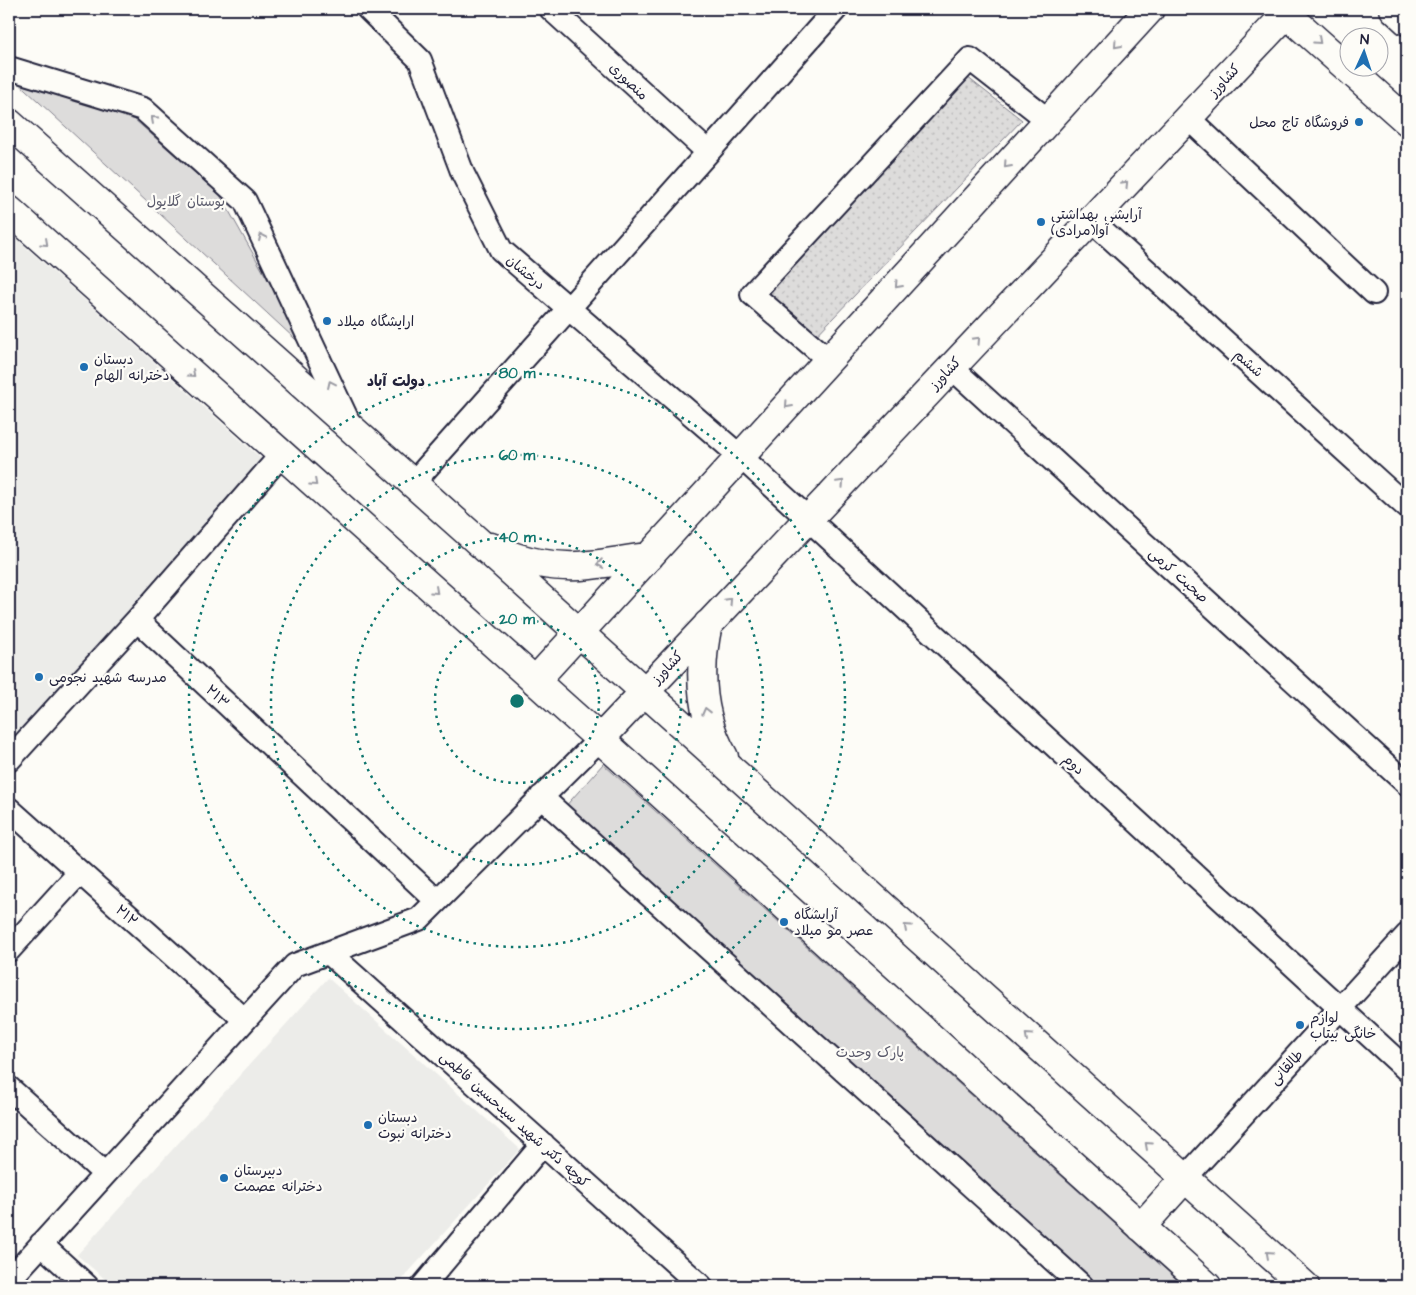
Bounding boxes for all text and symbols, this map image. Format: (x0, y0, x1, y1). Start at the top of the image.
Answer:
north arrow (1338, 28, 1388, 78)
text: N (1360, 30, 1370, 50)
one-way arrow (1312, 35, 1321, 44)
one-way arrow (1114, 39, 1123, 48)
street label: منصوری (604, 58, 652, 105)
street label: کشاورز (1204, 60, 1245, 102)
place label: فروشگاه تاج محل (1249, 113, 1349, 133)
one-way arrow (150, 116, 159, 125)
marker: فروشگاه تاج محل (1353, 116, 1365, 128)
one-way arrow (1004, 159, 1013, 168)
one-way arrow (1119, 181, 1128, 190)
park label: بوستان گلایول (147, 192, 225, 212)
place label: آرایشی بهداشتی آوا(مرادی) (1051, 205, 1142, 241)
marker: آرایشی بهداشتی آوا(مرادی) (1035, 216, 1047, 228)
one-way arrow (257, 233, 268, 242)
one-way arrow (40, 237, 49, 246)
street label: درخشان (502, 251, 549, 295)
one-way arrow (895, 279, 904, 288)
place label: ارایشگاه میلاد (337, 312, 414, 332)
marker: ارایشگاه میلاد (321, 315, 333, 327)
one-way arrow (971, 337, 980, 346)
street label: ششم (1229, 345, 1267, 382)
place label: دبستان دخترانه الهام (94, 350, 169, 386)
street label: کشاورز (925, 353, 966, 395)
marker: دبستان دخترانه الهام (78, 361, 90, 373)
text: 80 m (499, 363, 536, 384)
one-way arrow (187, 369, 196, 378)
district label: دولت آباد (367, 371, 425, 392)
one-way arrow (326, 380, 337, 389)
one-way arrow (785, 399, 794, 408)
text: 60 m (499, 445, 536, 466)
one-way arrow (308, 477, 317, 486)
one-way arrow (835, 480, 844, 489)
text: 40 m (498, 527, 536, 548)
street label: صحبت کرمی (1144, 544, 1212, 608)
one-way arrow (596, 558, 605, 568)
one-way arrow (429, 585, 438, 594)
one-way arrow (723, 598, 732, 607)
text: 20 m (498, 609, 535, 630)
street label: کشاورز (647, 647, 688, 689)
place label: مدرسه شهید نجومی (49, 668, 167, 688)
marker: مدرسه شهید نجومی (33, 671, 45, 683)
street label: ۲۱۳ (201, 681, 234, 713)
centre of rings (508, 692, 526, 710)
one-way arrow (701, 707, 712, 715)
street label: دوم (1058, 750, 1088, 780)
street label: ۲۱۲ (111, 900, 142, 931)
place label: آرایشگاه عصر مو میلاد (794, 905, 873, 941)
marker: آرایشگاه عصر مو میلاد (778, 916, 790, 928)
one-way arrow (903, 924, 912, 933)
place label: لوازم خانگی بیتاب (1310, 1008, 1376, 1044)
marker: لوازم خانگی بیتاب (1294, 1019, 1306, 1031)
one-way arrow (1024, 1033, 1033, 1042)
park label: پارک وحدت (836, 1043, 904, 1063)
street label: طالقانی (1265, 1046, 1308, 1090)
street label: کوچه دکتر شهید سیدحسین فاطمی (435, 1047, 593, 1192)
place label: دبستان دخترانه نبوت (378, 1108, 452, 1144)
marker: دبستان دخترانه نبوت (362, 1119, 374, 1131)
one-way arrow (1145, 1142, 1154, 1151)
place label: دبیرستان دخترانه عصمت (234, 1161, 323, 1197)
marker: دبیرستان دخترانه عصمت (218, 1172, 230, 1184)
one-way arrow (1266, 1250, 1275, 1259)

